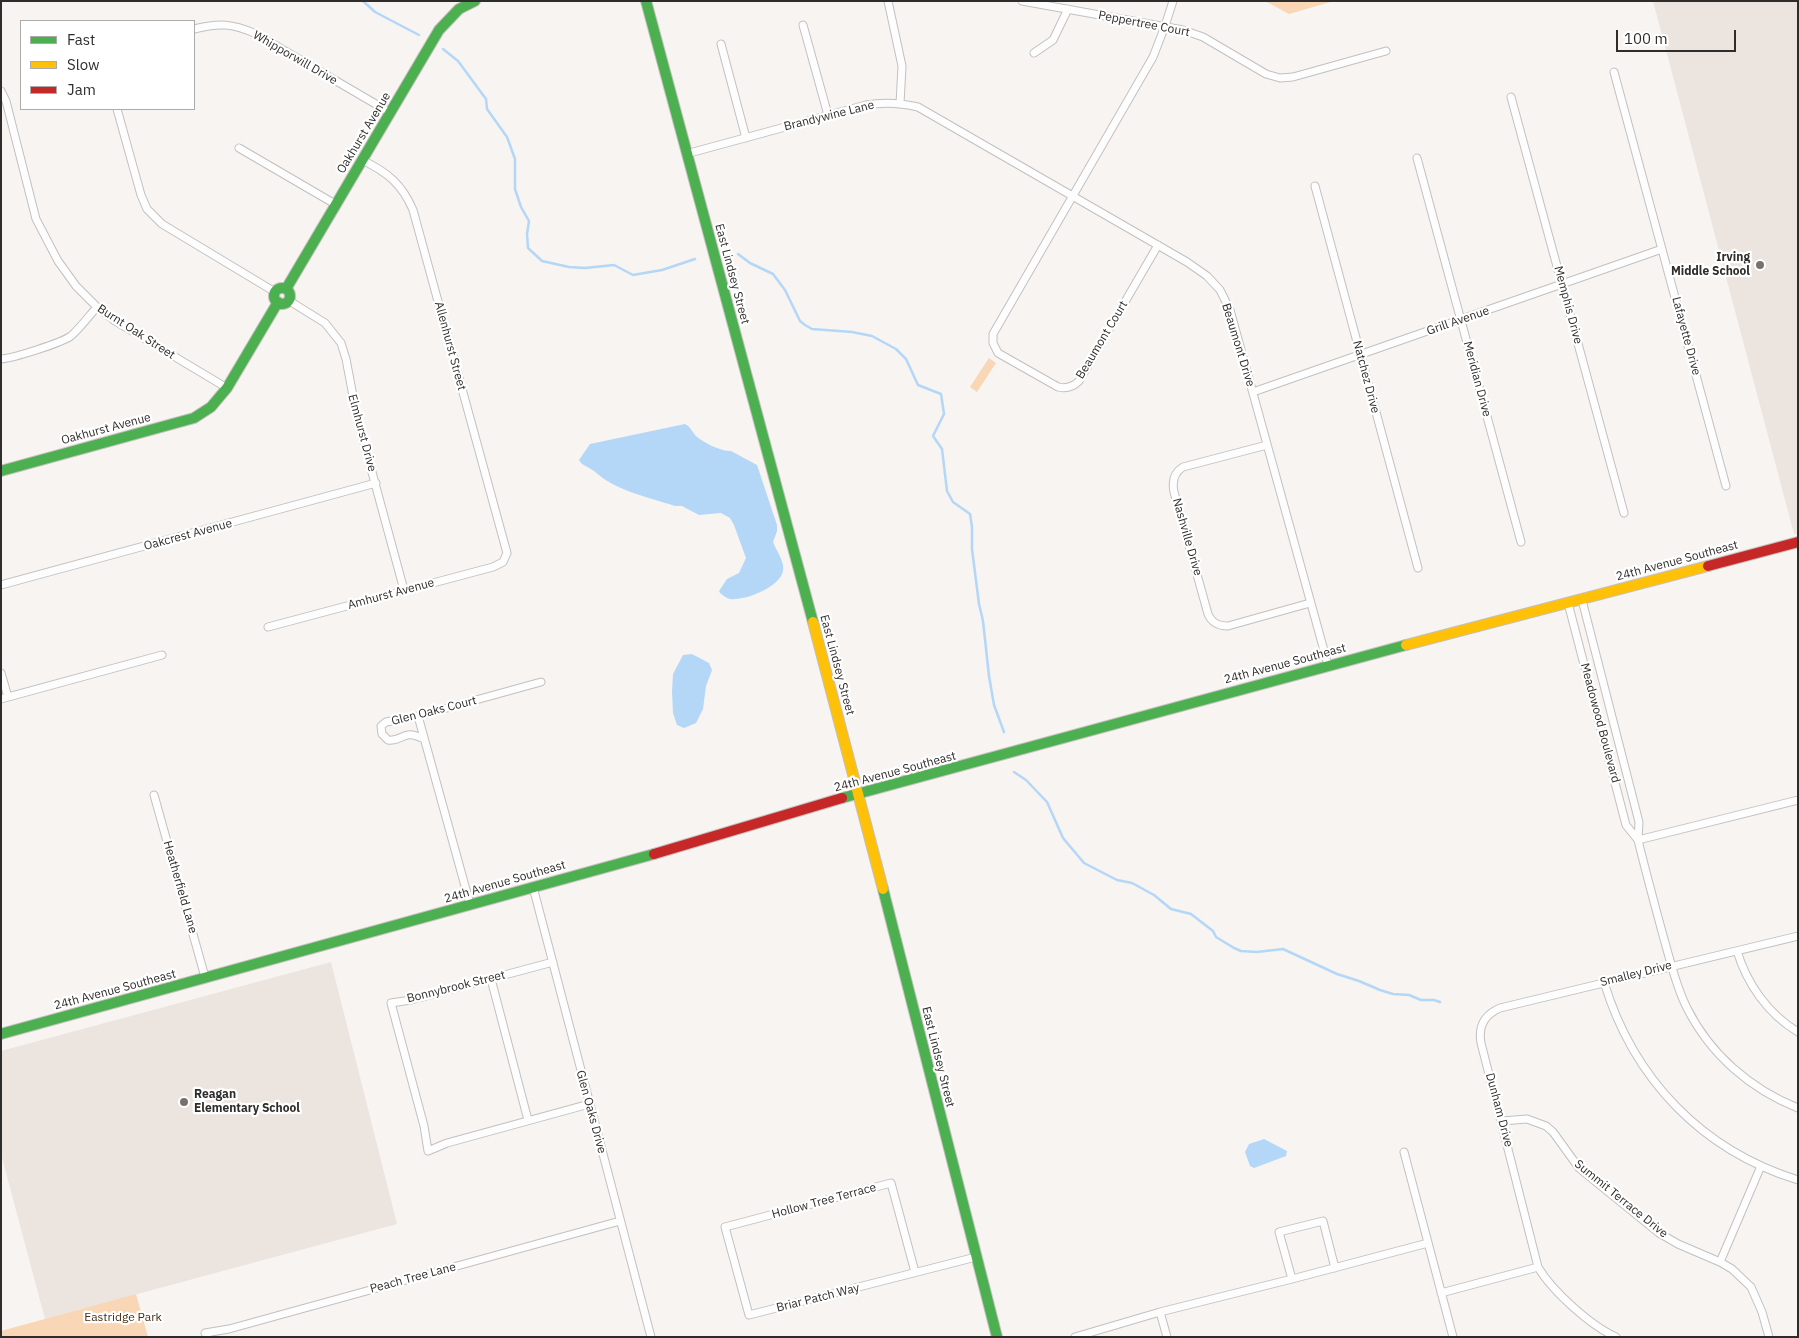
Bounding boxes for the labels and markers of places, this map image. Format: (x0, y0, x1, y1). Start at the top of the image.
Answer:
place label: Irving Middle School (1671, 251, 1750, 279)
marker: Irving Middle School (1754, 259, 1766, 271)
place label: Reagan Elementary School (194, 1088, 300, 1116)
marker: Reagan Elementary School (178, 1096, 190, 1108)

